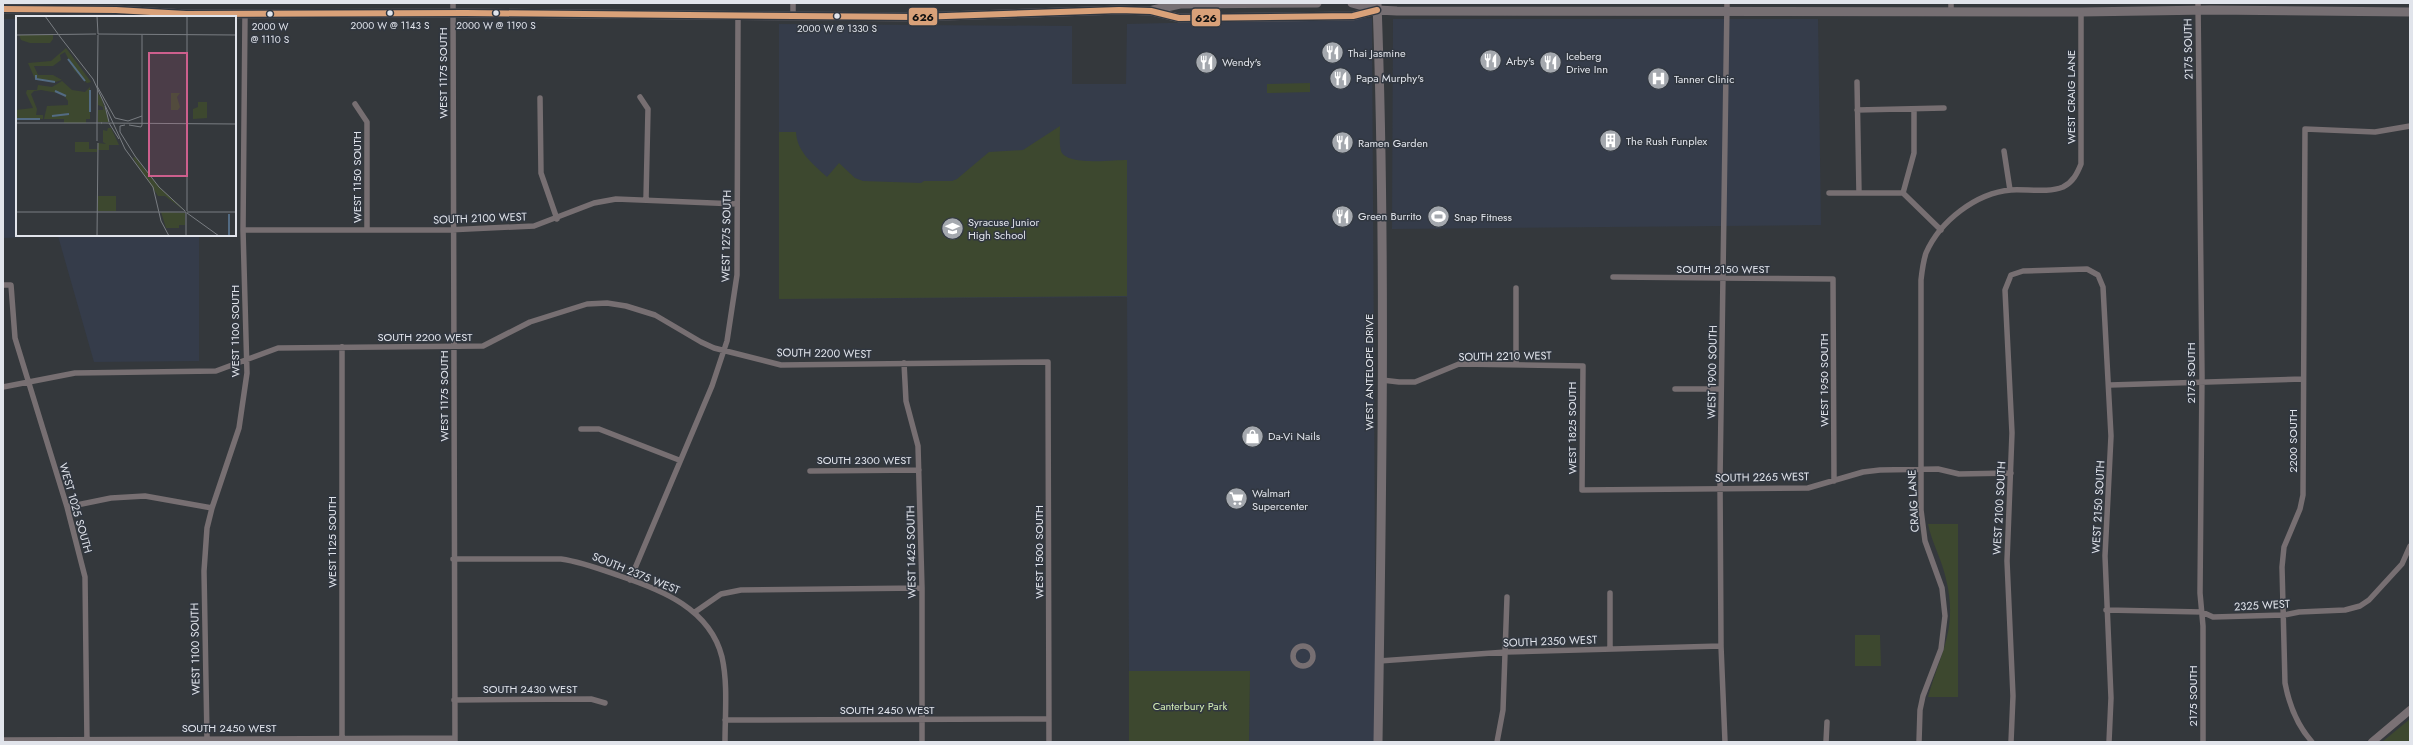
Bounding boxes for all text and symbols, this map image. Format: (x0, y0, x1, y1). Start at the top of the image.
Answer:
line badge: 626 (908, 7, 938, 26)
marker: 2000 W @ 1143 S (385, 8, 395, 18)
marker: 2000 W @ 1190 S (491, 8, 501, 18)
line badge: 626 (1191, 8, 1221, 27)
marker: 2000 W @ 1110 S (265, 9, 275, 19)
text: 626 (912, 9, 934, 25)
text: 626 (1195, 10, 1217, 26)
marker: 2000 W @ 1330 S (832, 11, 842, 21)
inset map (16, 16, 236, 236)
place label: 2000 W @ 1143 S (350, 18, 430, 33)
place label: 2000 W @ 1190 S (456, 18, 536, 33)
street label: 2175 SOUTH (2179, 18, 2197, 80)
place label: 2000 W @ 1110 S (251, 19, 290, 47)
place label: 2000 W @ 1330 S (797, 21, 878, 36)
street label: WEST 1175 SOUTH (435, 27, 451, 119)
restaurant icon: Thai Jasmine (1319, 40, 1345, 66)
place label: Thai Jasmine (1348, 45, 1406, 61)
restaurant icon: Arby's (1477, 48, 1503, 74)
place label: Iceberg Drive Inn (1566, 48, 1608, 77)
restaurant icon: Wendy's (1194, 49, 1220, 75)
restaurant icon: Iceberg Drive Inn (1538, 49, 1564, 75)
street label: WEST CRAIG LANE (2063, 50, 2079, 144)
place label: Arby's (1506, 53, 1535, 69)
place label: Wendy's (1222, 54, 1262, 70)
restaurant icon: Papa Murphy's (1327, 65, 1353, 91)
hospital icon: Tanner Clinic (1645, 66, 1671, 92)
place label: Papa Murphy's (1356, 70, 1424, 86)
place label: Tanner Clinic (1674, 71, 1734, 87)
building icon: The Rush Funplex (1598, 128, 1624, 154)
restaurant icon: Ramen Garden (1329, 130, 1355, 156)
street label: WEST 1150 SOUTH (349, 131, 365, 223)
place label: The Rush Funplex (1626, 133, 1707, 149)
place label: Ramen Garden (1358, 135, 1428, 151)
street label: WEST 1275 SOUTH (717, 190, 735, 282)
restaurant icon: Green Burrito (1329, 203, 1355, 229)
sports icon: Snap Fitness (1426, 204, 1452, 230)
street label: SOUTH 2100 WEST (433, 208, 527, 228)
place label: Green Burrito (1358, 208, 1422, 224)
place label: Snap Fitness (1454, 209, 1513, 225)
place label: Syracuse Junior High School (968, 214, 1039, 243)
school or university icon: Syracuse Junior High School (940, 215, 966, 241)
street label: SOUTH 2150 WEST (1676, 261, 1770, 277)
street label: WEST 1100 SOUTH (227, 285, 243, 377)
street label: WEST ANTELOPE DRIVE (1361, 314, 1377, 430)
street label: WEST 1900 SOUTH (1703, 325, 1721, 419)
street label: SOUTH 2200 WEST (378, 329, 472, 345)
street label: WEST 1950 SOUTH (1816, 333, 1832, 427)
street label: 2175 SOUTH (2183, 342, 2199, 404)
street label: SOUTH 2200 WEST (776, 344, 872, 362)
street label: SOUTH 2210 WEST (1458, 347, 1552, 365)
street label: WEST 1175 SOUTH (436, 350, 452, 442)
street label: WEST 1825 SOUTH (1564, 382, 1580, 474)
street label: 2200 SOUTH (2285, 409, 2301, 473)
shop icon: Da-Vi Nails (1239, 423, 1265, 449)
place label: Da-Vi Nails (1268, 428, 1321, 444)
street label: SOUTH 2300 WEST (817, 452, 911, 468)
street label: WEST 2150 SOUTH (2088, 460, 2108, 554)
street label: WEST 1025 SOUTH (55, 461, 97, 555)
street label: WEST 2100 SOUTH (1989, 461, 2009, 555)
street label: SOUTH 2265 WEST (1715, 468, 1809, 486)
street label: CRAIG LANE (1903, 469, 1923, 533)
place label: Walmart Supercenter (1252, 485, 1308, 514)
supermarket icon: Walmart Supercenter (1224, 486, 1250, 512)
street label: WEST 1125 SOUTH (324, 496, 340, 588)
street label: WEST 1425 SOUTH (902, 505, 920, 599)
street label: WEST 1500 SOUTH (1031, 505, 1047, 599)
street label: SOUTH 2375 WEST (590, 548, 682, 598)
street label: 2325 WEST (2234, 596, 2290, 614)
street label: WEST 1100 SOUTH (186, 603, 204, 695)
street label: SOUTH 2350 WEST (1503, 631, 1597, 651)
street label: 2175 SOUTH (2185, 665, 2201, 727)
street label: SOUTH 2430 WEST (483, 681, 577, 697)
park label: Canterbury Park (1153, 698, 1227, 714)
street label: SOUTH 2450 WEST (840, 702, 934, 718)
street label: SOUTH 2450 WEST (182, 720, 276, 736)

